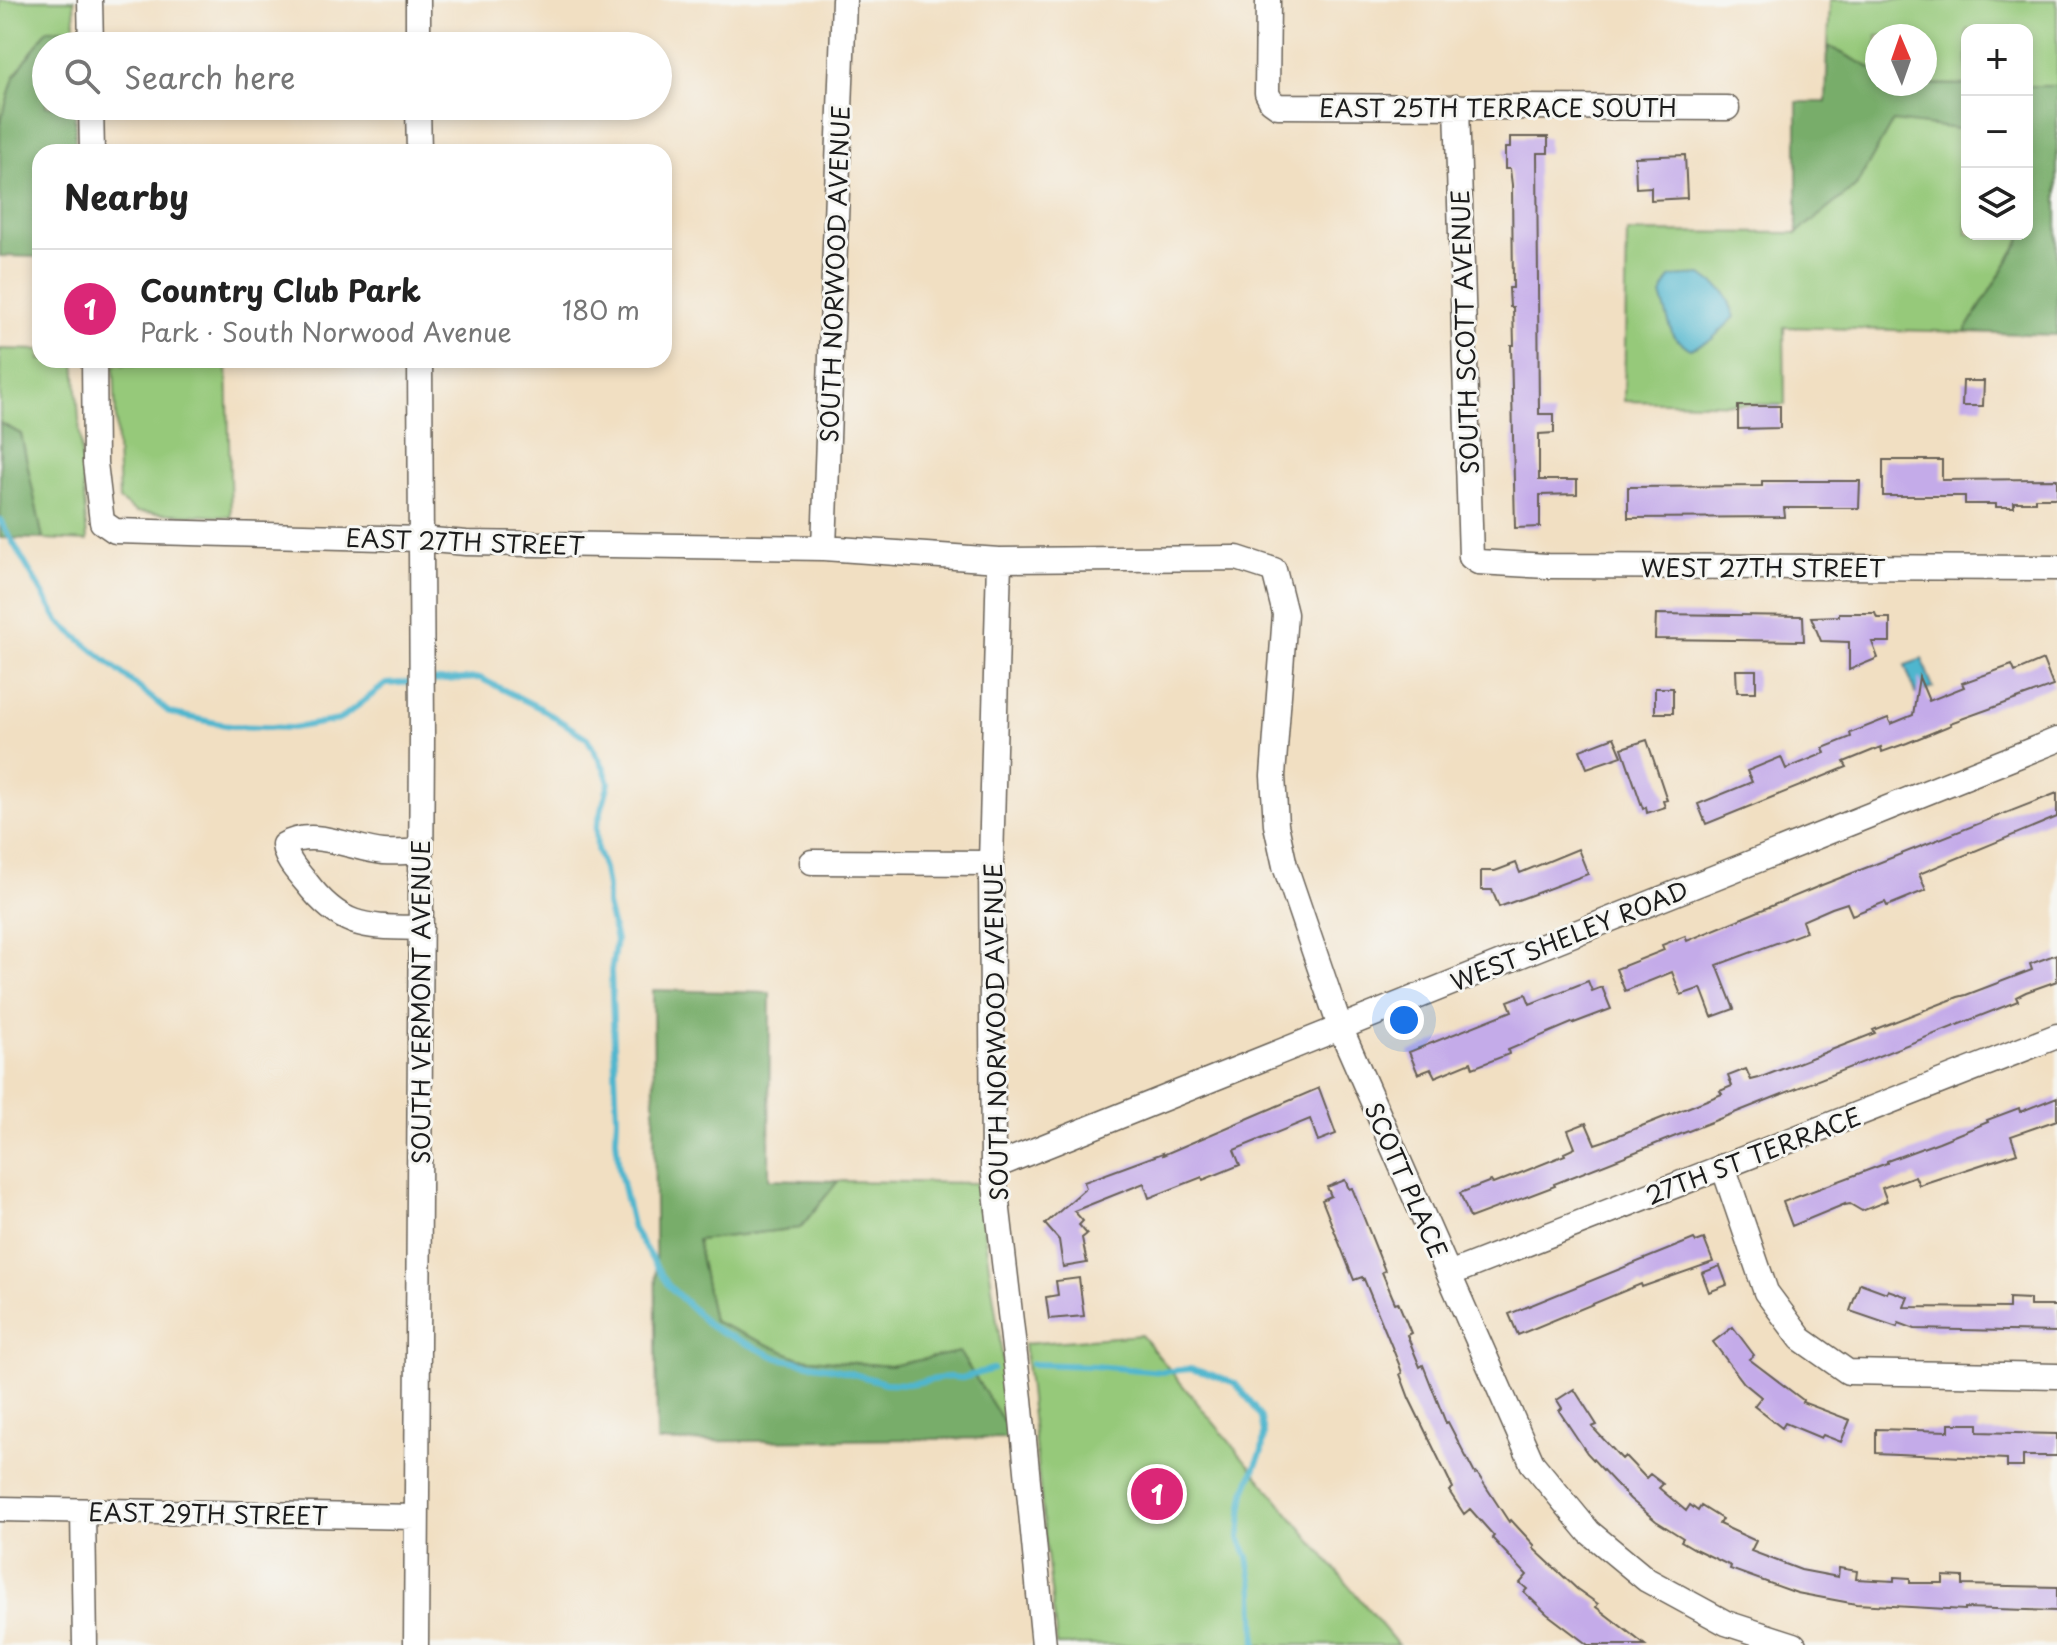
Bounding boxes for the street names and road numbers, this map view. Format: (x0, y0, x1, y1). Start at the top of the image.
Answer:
street label: EAST 25TH TERRACE SOUTH (1319, 89, 1677, 125)
street label: SOUTH NORWOOD AVENUE (810, 105, 858, 443)
street label: SOUTH SCOTT AVENUE (1441, 189, 1487, 475)
street label: EAST 27TH STREET (345, 519, 586, 563)
street label: WEST 27TH STREET (1641, 549, 1886, 585)
street label: SOUTH VERMONT AVENUE (402, 840, 438, 1164)
street label: SOUTH NORWOOD AVENUE (974, 863, 1016, 1201)
street label: WEST SHELEY ROAD (1445, 871, 1693, 999)
street label: SCOTT PLACE (1357, 1096, 1457, 1264)
street label: 27TH ST TERRACE (1640, 1097, 1866, 1213)
street label: EAST 29TH STREET (88, 1493, 329, 1533)

